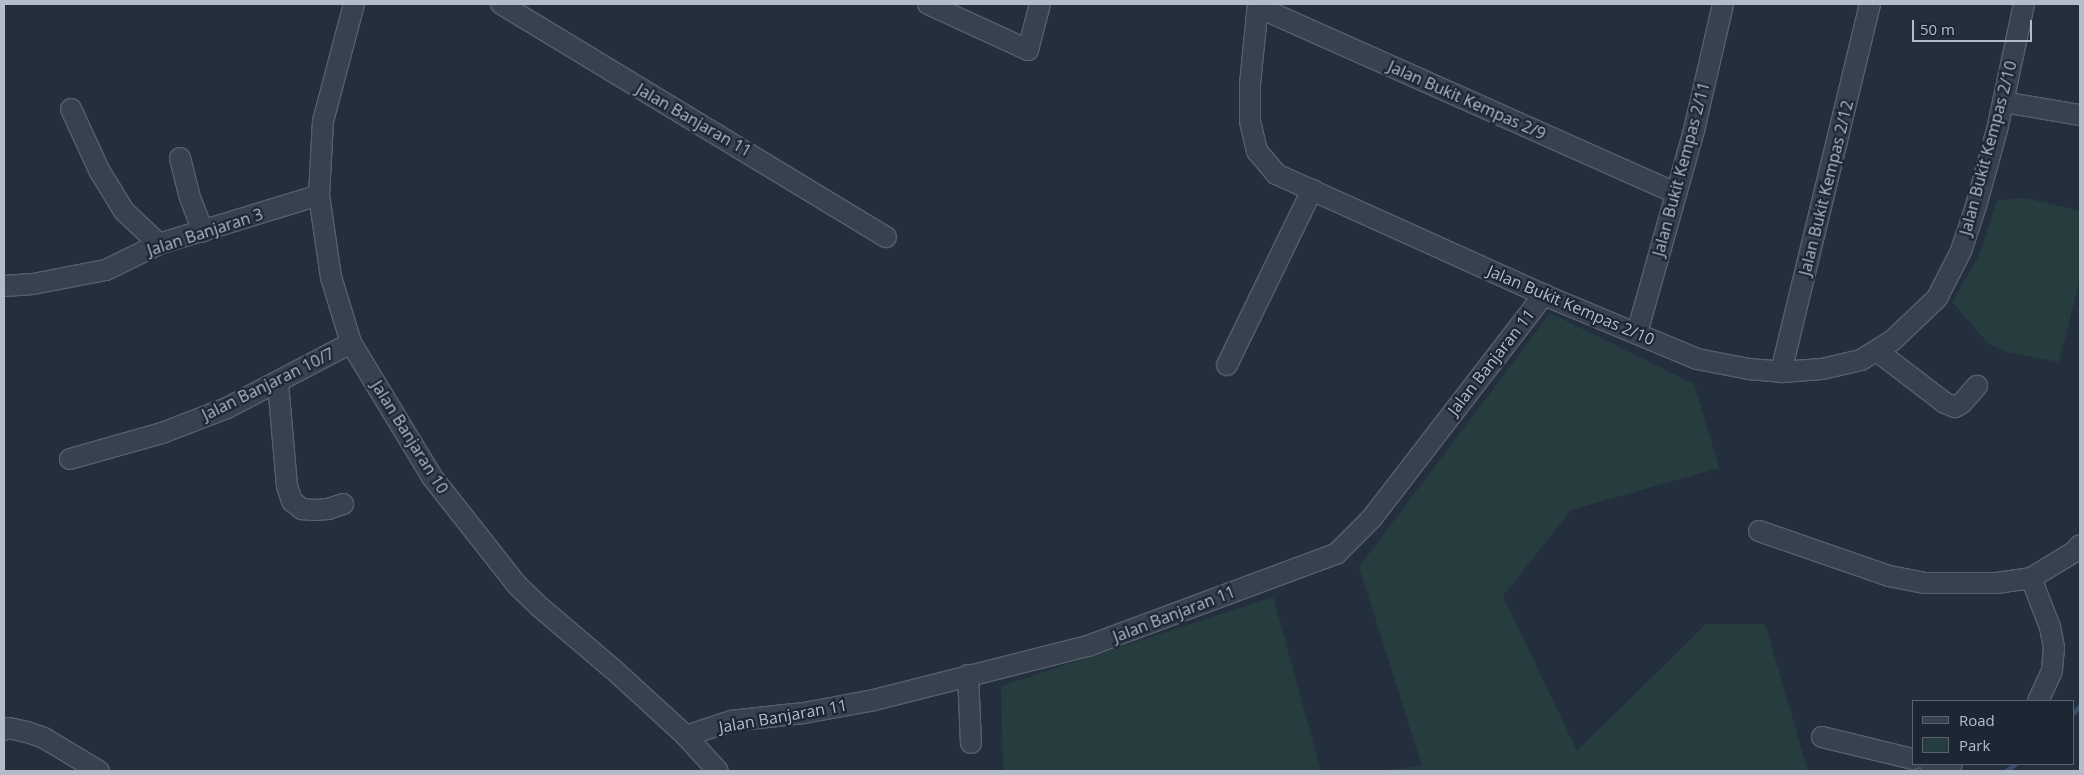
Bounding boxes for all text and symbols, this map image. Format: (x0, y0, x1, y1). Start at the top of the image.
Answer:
scale bar (1914, 10, 2034, 42)
text: 50 m (1920, 19, 1955, 39)
street label: Jalan Bukit Kempas 2/9 (1385, 57, 1549, 143)
street label: Jalan Bukit Kempas 2/10 (1955, 59, 2021, 237)
street label: Jalan Banjaran 11 (633, 79, 755, 161)
street label: Jalan Bukit Kempas 2/11 (1648, 80, 1714, 258)
street label: Jalan Bukit Kempas 2/12 (1795, 98, 1857, 278)
street label: Jalan Banjaran 3 (145, 204, 265, 260)
street label: Jalan Bukit Kempas 2/10 (1484, 261, 1658, 349)
street label: Jalan Banjaran 11 (1443, 305, 1539, 419)
street label: Jalan Banjaran 10/7 (199, 344, 337, 424)
street label: Jalan Banjaran 10 (367, 377, 453, 497)
street label: Jalan Banjaran 11 (1110, 582, 1238, 646)
street label: Jalan Banjaran 11 (717, 695, 849, 737)
legend (1912, 700, 2074, 765)
text: Road (1959, 710, 1995, 730)
text: Park (1959, 735, 1990, 755)

